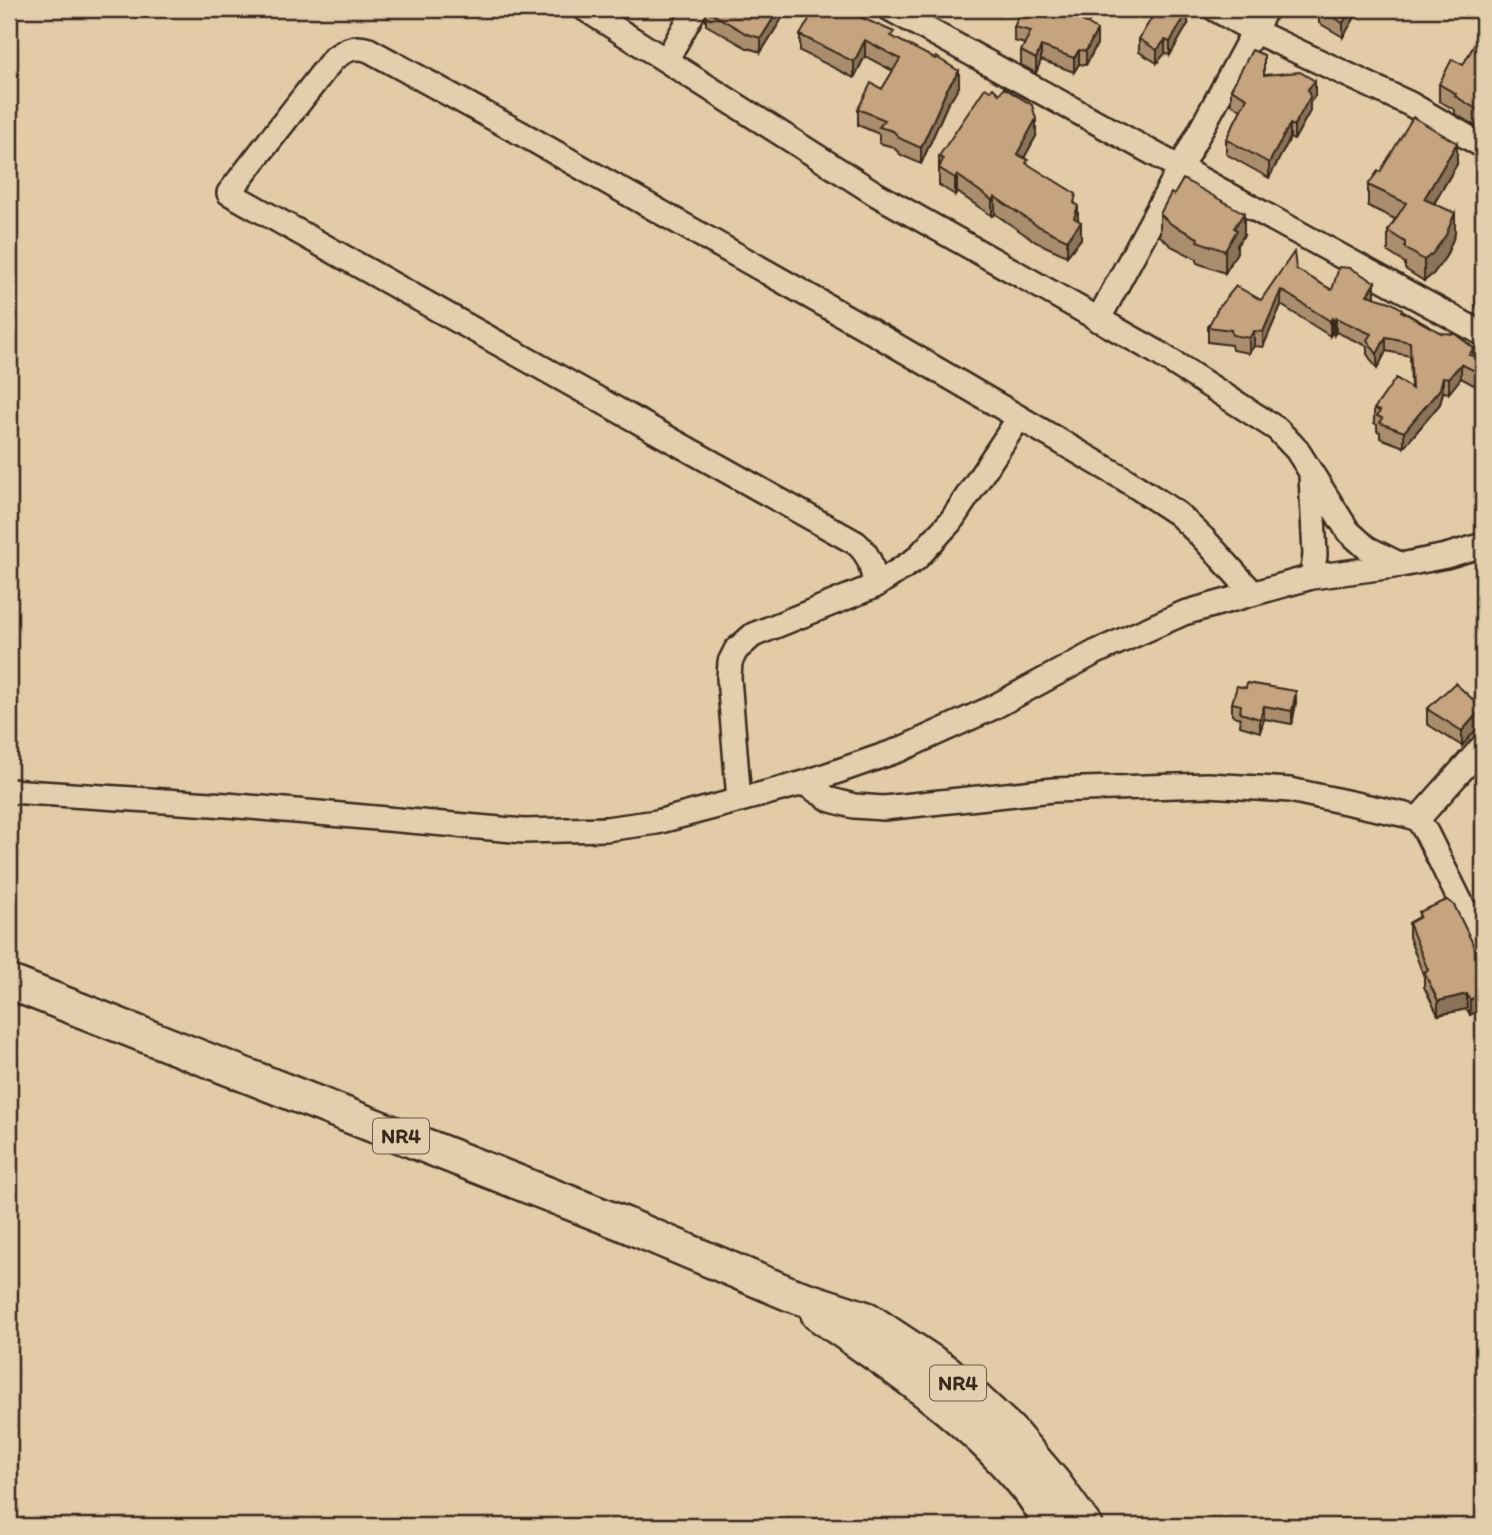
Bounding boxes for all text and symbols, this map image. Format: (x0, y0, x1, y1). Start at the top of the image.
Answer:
road number: NR4 (373, 1118, 429, 1154)
road number: NR4 (930, 1366, 986, 1400)

